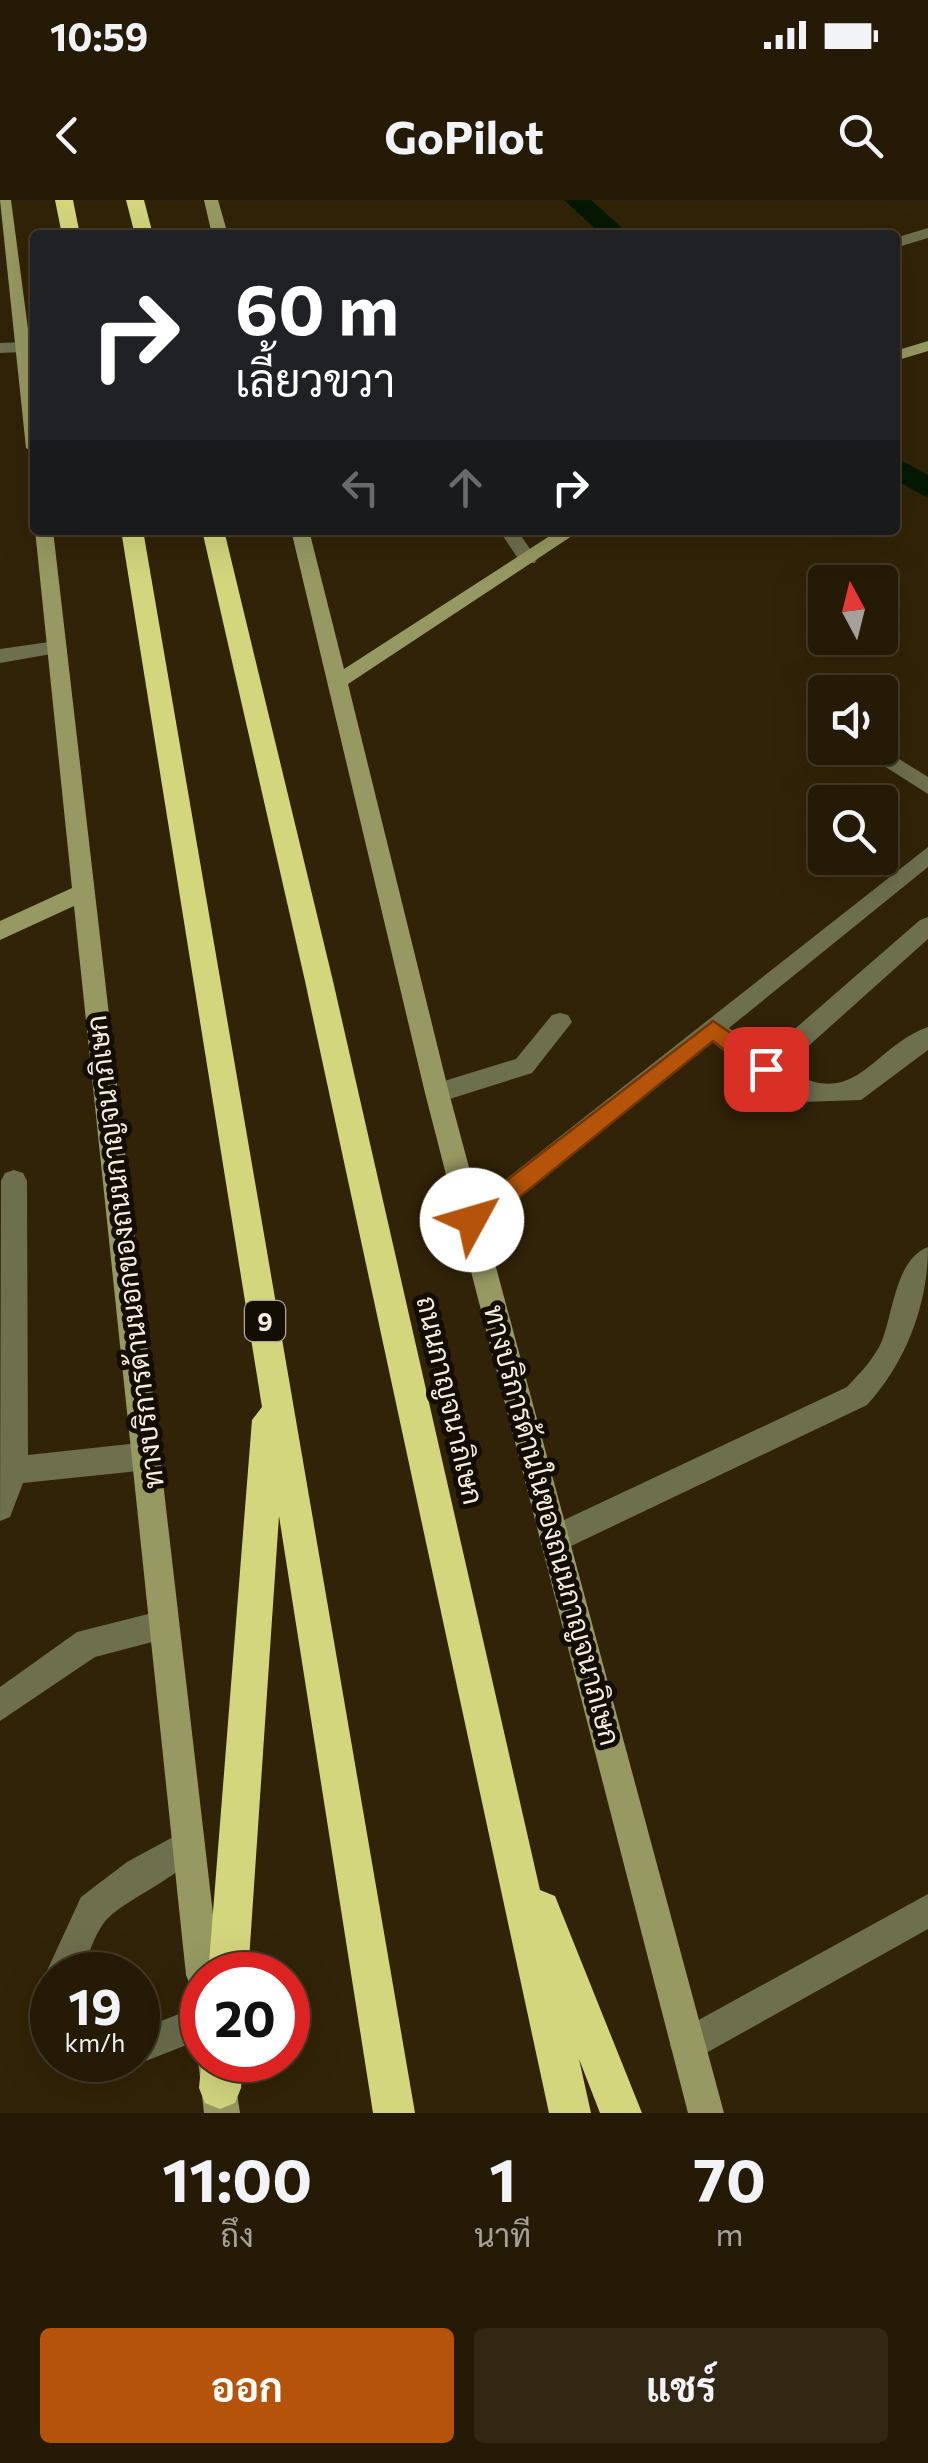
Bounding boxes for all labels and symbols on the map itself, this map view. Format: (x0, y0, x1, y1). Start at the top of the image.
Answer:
north arrow (808, 565, 898, 655)
street label: ทางบริการด้านนอกของถนนกาญจนาภิเษก (78, 1013, 172, 1491)
pin (724, 1027, 809, 1112)
position arrow (420, 1168, 524, 1272)
street label: ถนนกาญจนาภิเษก (409, 1292, 492, 1508)
road number: 9 (245, 1301, 285, 1341)
street label: ทางบริการด้านในของถนนกาญจนาภิเษก (476, 1301, 629, 1749)
speed limit sign: 20 (180, 1952, 310, 2082)

